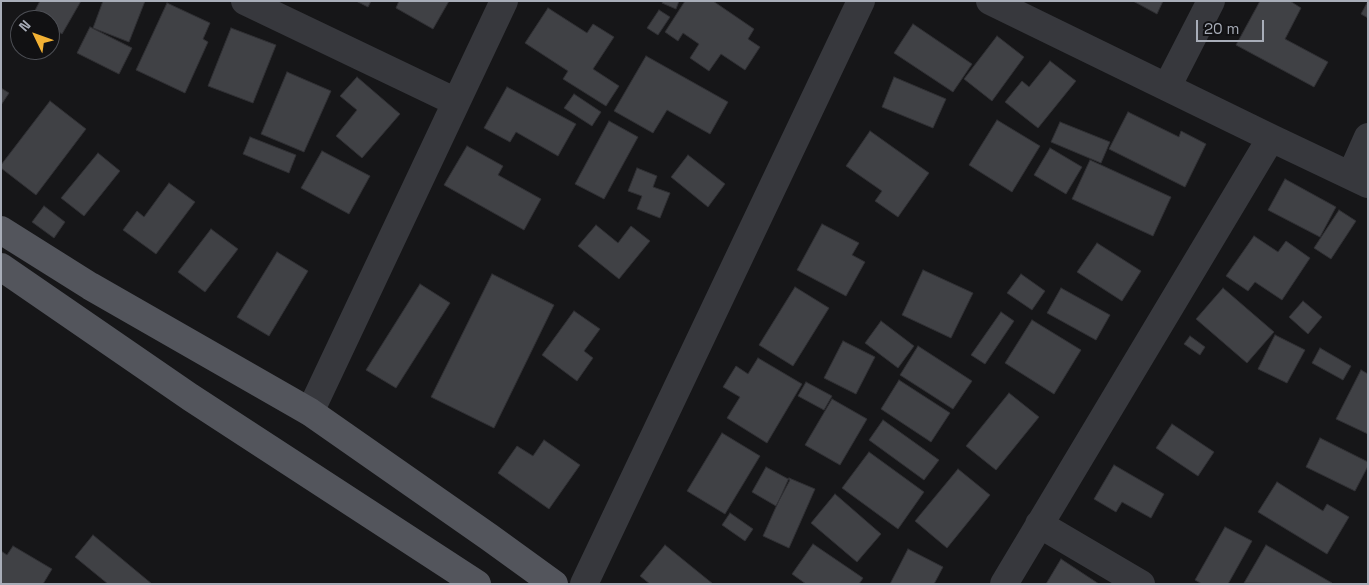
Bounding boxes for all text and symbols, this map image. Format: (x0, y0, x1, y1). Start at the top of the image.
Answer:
north arrow (10, 10, 60, 60)
scale bar (1199, 10, 1266, 42)
text: N (15, 16, 34, 35)
text: 20 m (1204, 19, 1239, 38)

